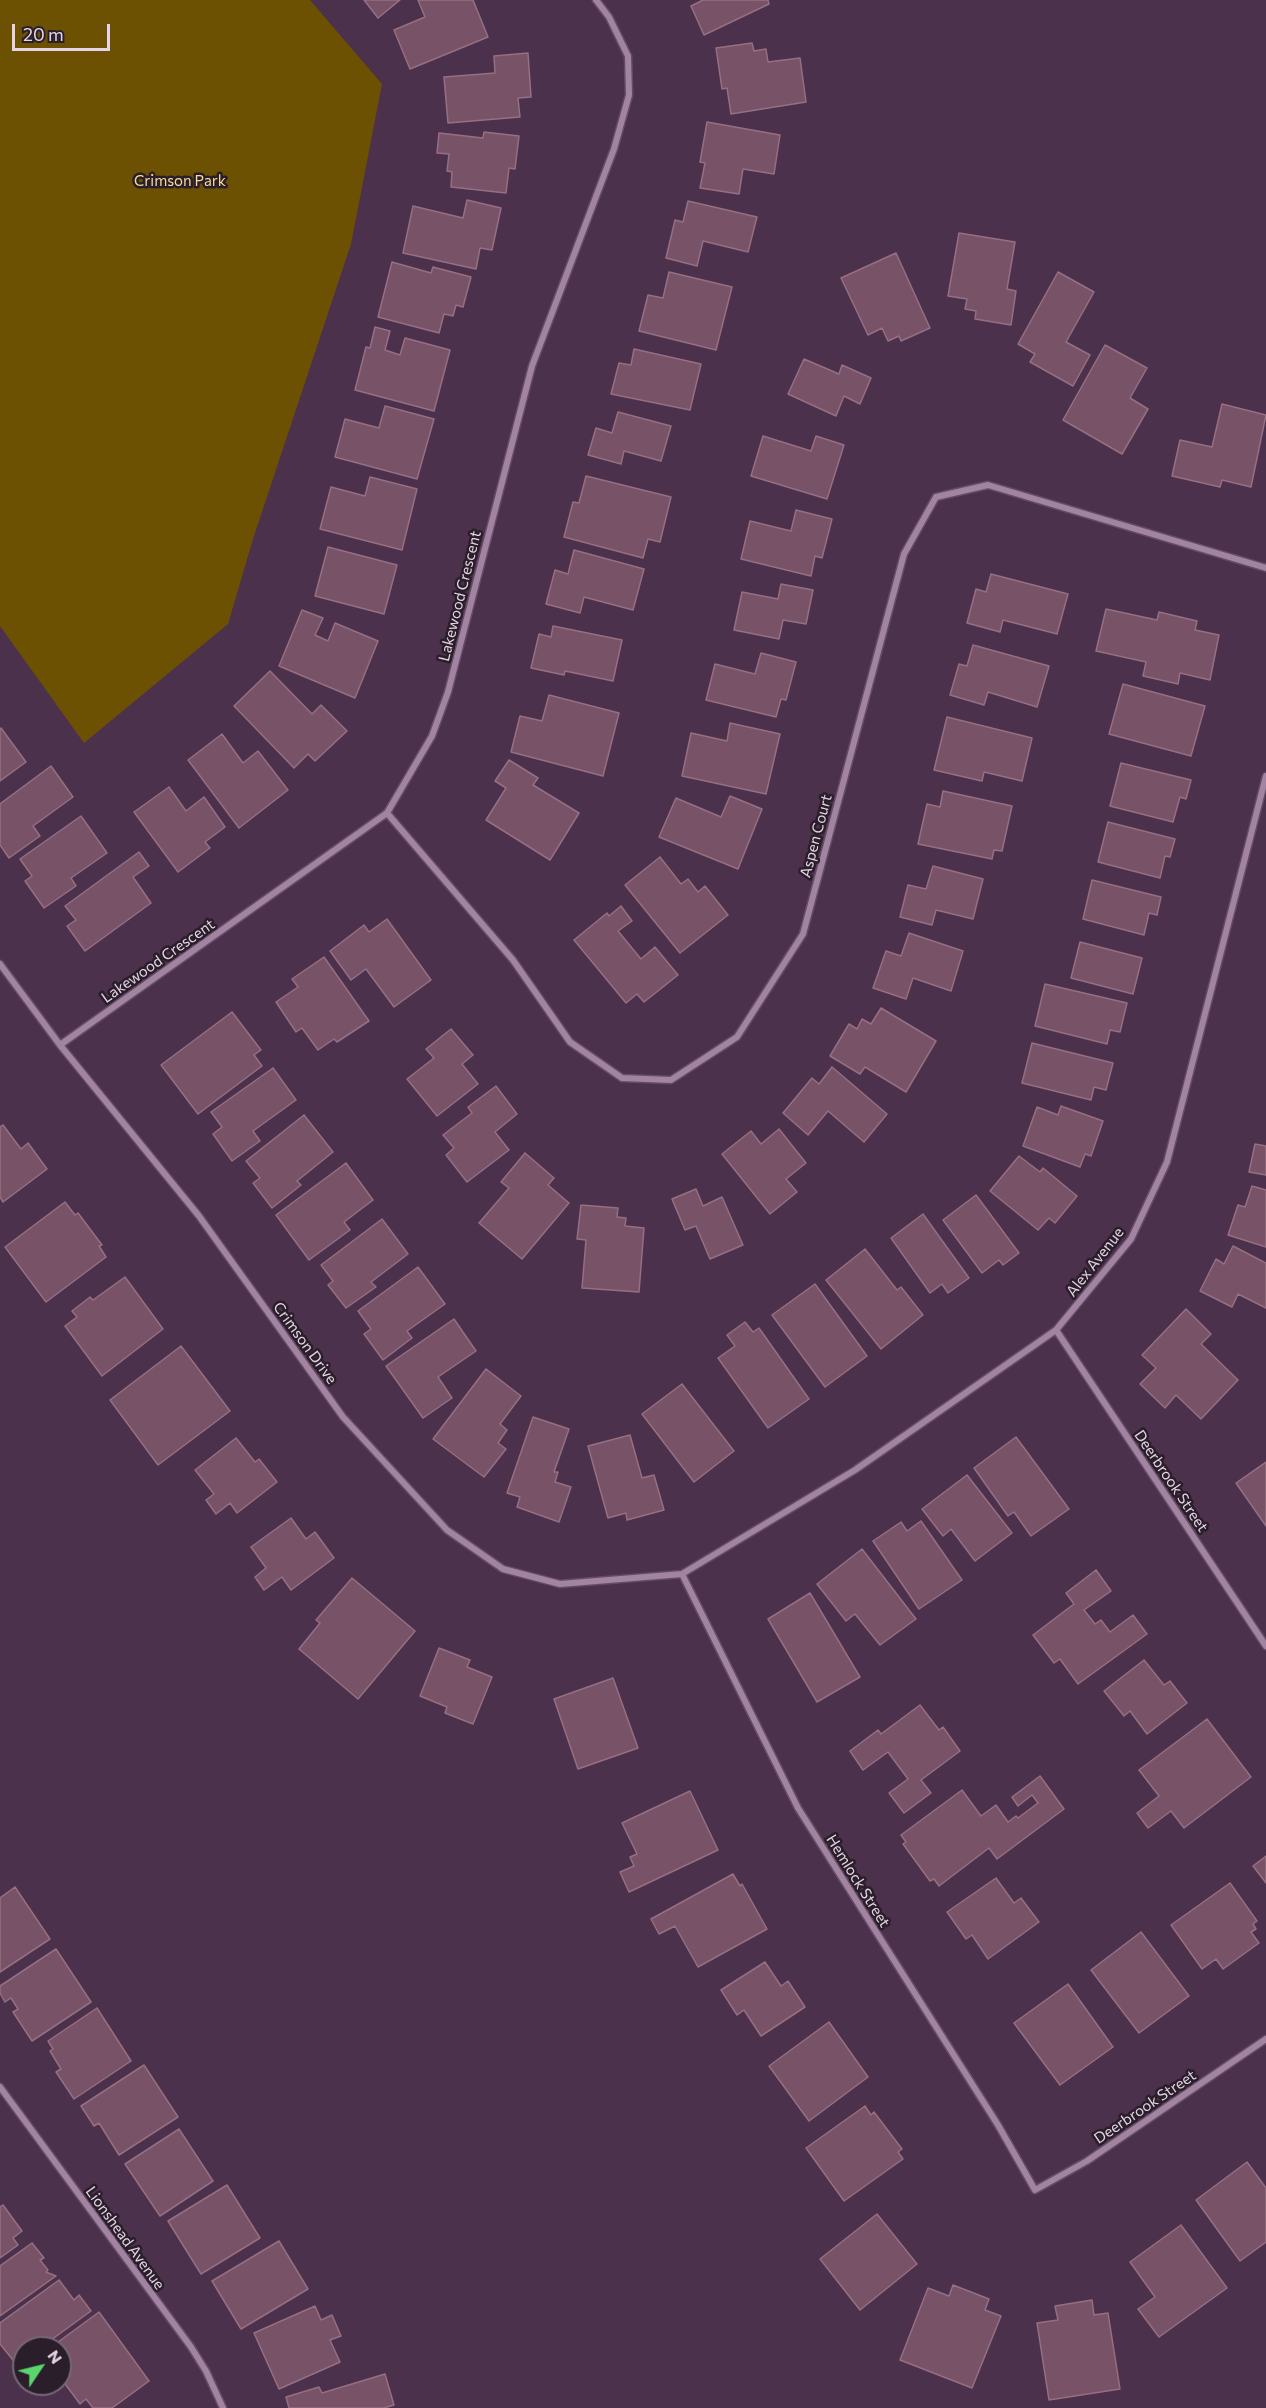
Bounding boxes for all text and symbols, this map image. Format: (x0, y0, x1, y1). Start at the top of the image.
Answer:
scale bar (15, 12, 112, 50)
text: 20 m (23, 23, 64, 45)
park label: Crimson Park (134, 172, 226, 190)
street label: Lakewood Crescent (435, 529, 485, 663)
street label: Aspen Court (796, 793, 836, 879)
street label: Lakewood Crescent (98, 915, 218, 1007)
street label: Alex Avenue (1062, 1224, 1128, 1300)
street label: Crimson Drive (269, 1299, 341, 1387)
street label: Deerbrook Street (1130, 1427, 1212, 1535)
street label: Hemlock Street (822, 1831, 894, 1931)
street label: Deerbrook Street (1091, 2066, 1199, 2148)
street label: Lionshead Avenue (82, 2183, 168, 2293)
north arrow (12, 2336, 72, 2396)
text: N (44, 2346, 67, 2367)

